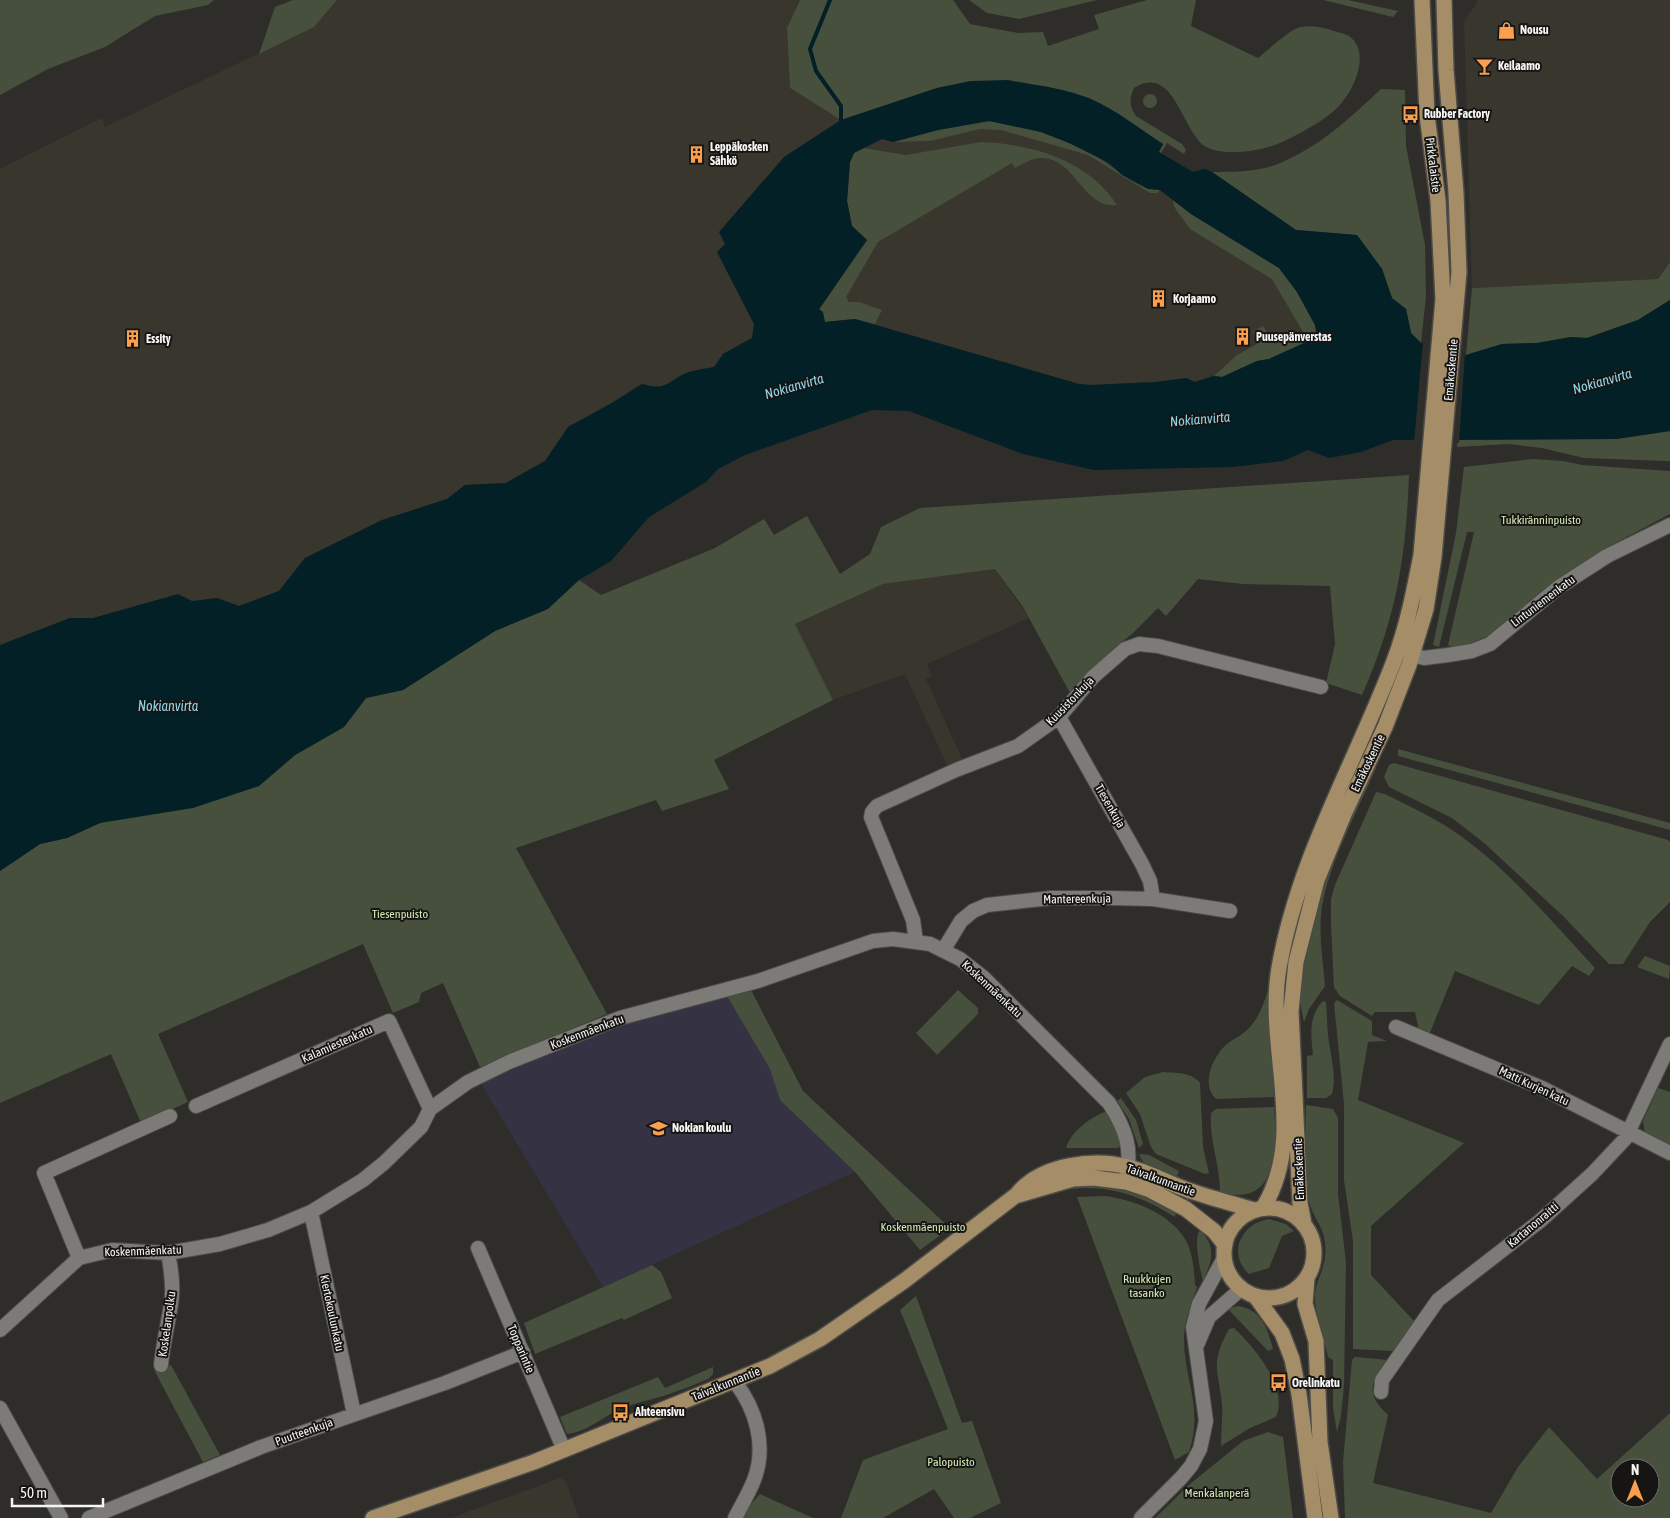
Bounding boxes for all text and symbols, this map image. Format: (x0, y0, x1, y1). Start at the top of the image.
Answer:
shop icon: Nousu (1496, 20, 1516, 40)
place label: Nousu (1520, 23, 1549, 37)
bar icon: Keilaamo (1474, 56, 1494, 76)
place label: Keilaamo (1498, 59, 1541, 73)
bus stop icon: Rubber Factory (1400, 104, 1420, 124)
place label: Rubber Factory (1424, 107, 1490, 121)
street label: Pirkkalaistie (1423, 137, 1443, 193)
place label: Leppäkosken Sähkö (710, 140, 768, 168)
building icon: Leppäkosken Sähkö (686, 144, 706, 164)
building icon: Korjaamo (1149, 289, 1169, 309)
place label: Korjaamo (1173, 292, 1216, 306)
building icon: Puusepänverstas (1232, 327, 1252, 347)
building icon: Essity (122, 329, 142, 349)
place label: Puusepänverstas (1256, 330, 1332, 344)
place label: Essity (146, 332, 171, 346)
street label: Emäkoskentie (1441, 338, 1461, 402)
water label: Nokianvirta (1571, 365, 1634, 397)
water label: Nokianvirta (763, 370, 826, 402)
water label: Nokianvirta (1169, 408, 1231, 430)
park label: Tukkiränninpuisto (1501, 513, 1581, 527)
street label: Lintuniemenkatu (1508, 572, 1578, 630)
street label: Kuusistonkuja (1043, 674, 1097, 728)
water label: Nokianvirta (138, 698, 199, 714)
street label: Emäkoskentie (1348, 732, 1388, 794)
street label: Tiesenkuja (1092, 782, 1128, 830)
street label: Mantereenkuja (1043, 891, 1111, 907)
park label: Tiesenpuisto (372, 907, 428, 921)
street label: Koskenmäenkatu (959, 957, 1025, 1021)
street label: Koskenmäenkatu (548, 1012, 626, 1052)
street label: Kalamiestenkatu (300, 1022, 375, 1066)
street label: Matti Kurjen katu (1497, 1064, 1571, 1108)
school or university icon: Nokian koulu (648, 1118, 668, 1138)
place label: Nokian koulu (672, 1121, 731, 1135)
street label: Emäkoskentie (1291, 1138, 1307, 1200)
street label: Taivalkunnantie (1125, 1161, 1197, 1199)
street label: Kartanonraitti (1505, 1200, 1561, 1250)
park label: Koskenmäenpuisto (881, 1220, 966, 1234)
street label: Koskenmäenkatu (104, 1243, 182, 1259)
park label: Ruukkujen tasanko (1123, 1272, 1171, 1300)
street label: Kiertokoulunkatu (317, 1273, 347, 1353)
street label: Koskelanpolku (155, 1290, 179, 1358)
street label: Topparintie (505, 1323, 537, 1375)
street label: Taivalkunnantie (690, 1364, 762, 1404)
bus stop icon: Orelinkatu (1268, 1373, 1288, 1393)
place label: Orelinkatu (1292, 1376, 1340, 1390)
bus stop icon: Ahteensivu (611, 1402, 631, 1422)
place label: Ahteensivu (634, 1405, 685, 1419)
street label: Puutteenkuja (273, 1415, 335, 1449)
park label: Palopuisto (927, 1455, 975, 1469)
north arrow (1610, 1458, 1660, 1508)
text: N (1631, 1462, 1639, 1478)
scale bar (12, 1476, 104, 1508)
text: 50 m (20, 1484, 47, 1501)
park label: Menkalanperä (1185, 1486, 1249, 1500)

